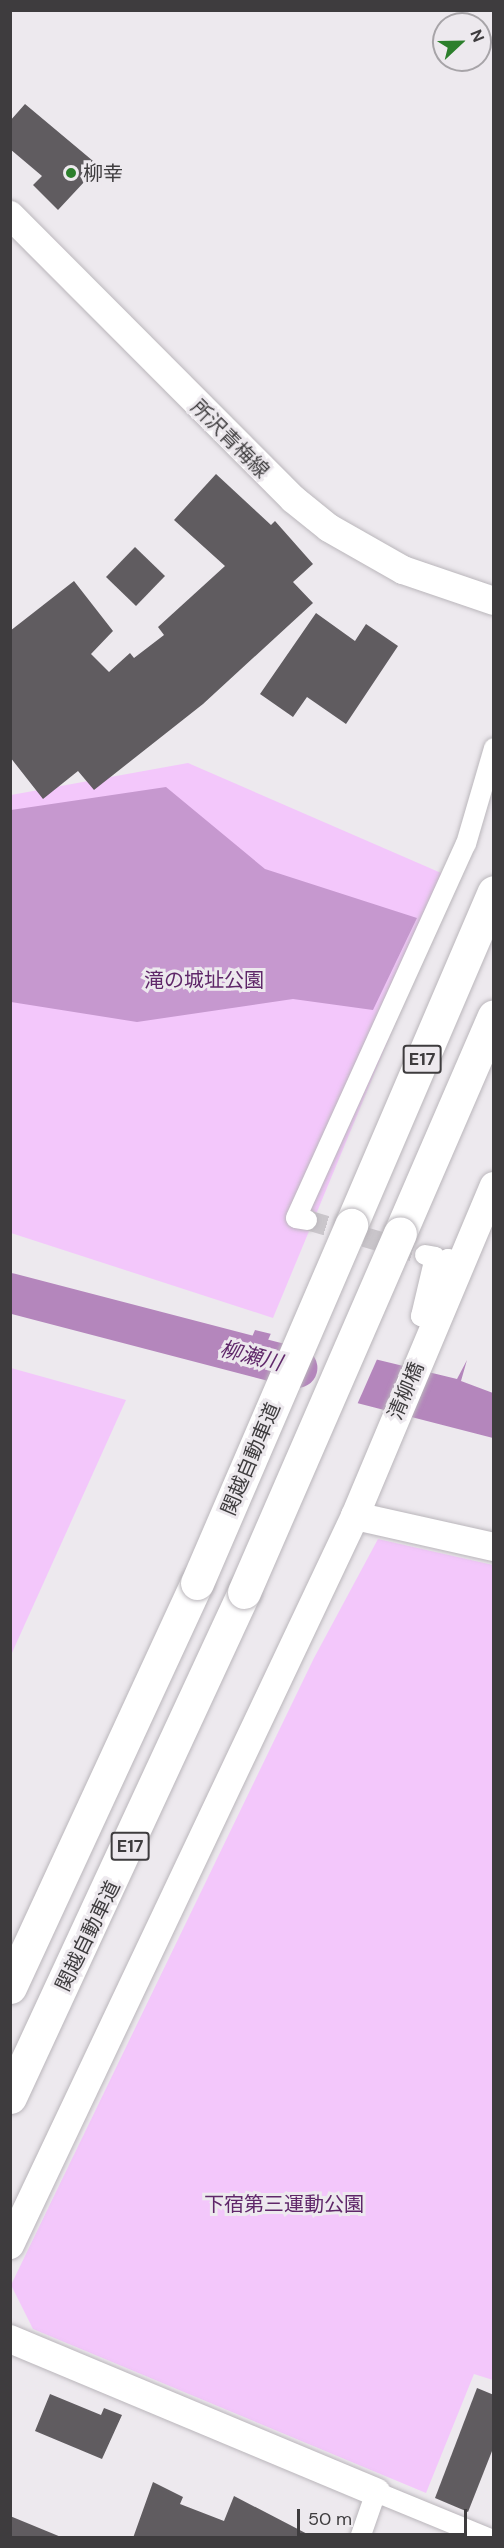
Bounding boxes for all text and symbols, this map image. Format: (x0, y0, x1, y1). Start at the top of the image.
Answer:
north arrow (432, 12, 492, 72)
text: N (465, 26, 489, 45)
place label: 柳幸 (83, 161, 123, 185)
marker: 柳幸 (64, 166, 78, 180)
street label: 所沢青梅線 (186, 395, 274, 483)
park label: 滝の城址公園 (144, 968, 264, 992)
road number: E17 (402, 1044, 442, 1074)
water label: 柳瀬川 (217, 1336, 285, 1376)
street label: 清柳橋 (383, 1359, 429, 1423)
street label: 関越自動車道 (217, 1399, 285, 1519)
road number: E17 (110, 1831, 150, 1861)
street label: 関越自動車道 (51, 1877, 125, 1995)
park label: 下宿第三運動公園 (204, 2192, 364, 2216)
scale bar (300, 2497, 470, 2535)
text: 50 m (308, 2507, 352, 2531)

